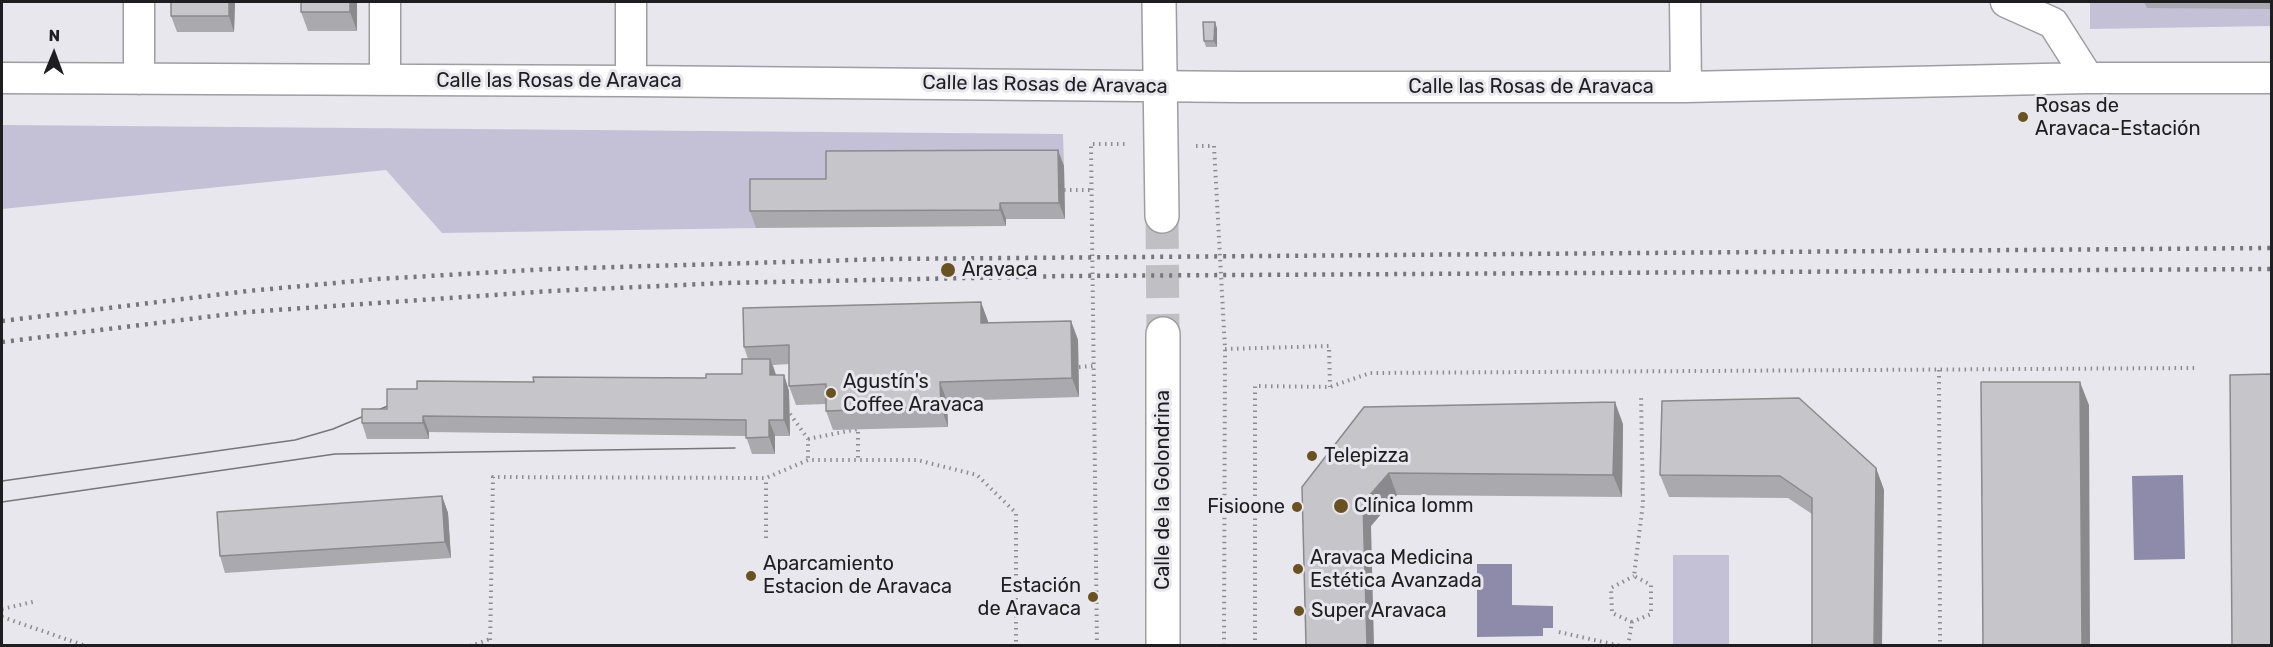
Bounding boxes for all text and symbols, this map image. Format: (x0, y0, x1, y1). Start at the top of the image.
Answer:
north arrow (24, 24, 84, 84)
text: N (48, 26, 60, 45)
street label: Calle las Rosas de Aravaca (436, 69, 682, 93)
street label: Calle las Rosas de Aravaca (922, 71, 1168, 99)
street label: Calle las Rosas de Aravaca (1408, 75, 1654, 99)
place label: Rosas de Aravaca-Estación (2035, 94, 2201, 141)
marker: Rosas de Aravaca-Estación (2016, 110, 2030, 124)
place label: Aravaca (962, 258, 1037, 282)
marker: Aravaca (939, 261, 957, 279)
place label: Agustín's Coffee Aravaca (843, 370, 984, 417)
marker: Agustín's Coffee Aravaca (824, 386, 838, 400)
street label: Calle de la Golondrina (1151, 390, 1175, 590)
place label: Telepizza (1324, 444, 1409, 468)
marker: Telepizza (1305, 449, 1319, 463)
place label: Clínica Iomm (1354, 494, 1473, 518)
place label: Fisioone (1207, 495, 1285, 519)
marker: Clínica Iomm (1332, 497, 1350, 515)
marker: Fisioone (1290, 500, 1304, 514)
place label: Aravaca Medicina Estética Avanzada (1310, 546, 1482, 593)
place label: Aparcamiento Estacion de Aravaca (763, 552, 952, 599)
marker: Aravaca Medicina Estética Avanzada (1291, 562, 1305, 576)
marker: Aparcamiento Estacion de Aravaca (744, 569, 758, 583)
place label: Estación de Aravaca (978, 574, 1081, 621)
marker: Estación de Aravaca (1086, 590, 1100, 604)
place label: Super Aravaca (1311, 599, 1447, 623)
marker: Super Aravaca (1292, 604, 1306, 618)

